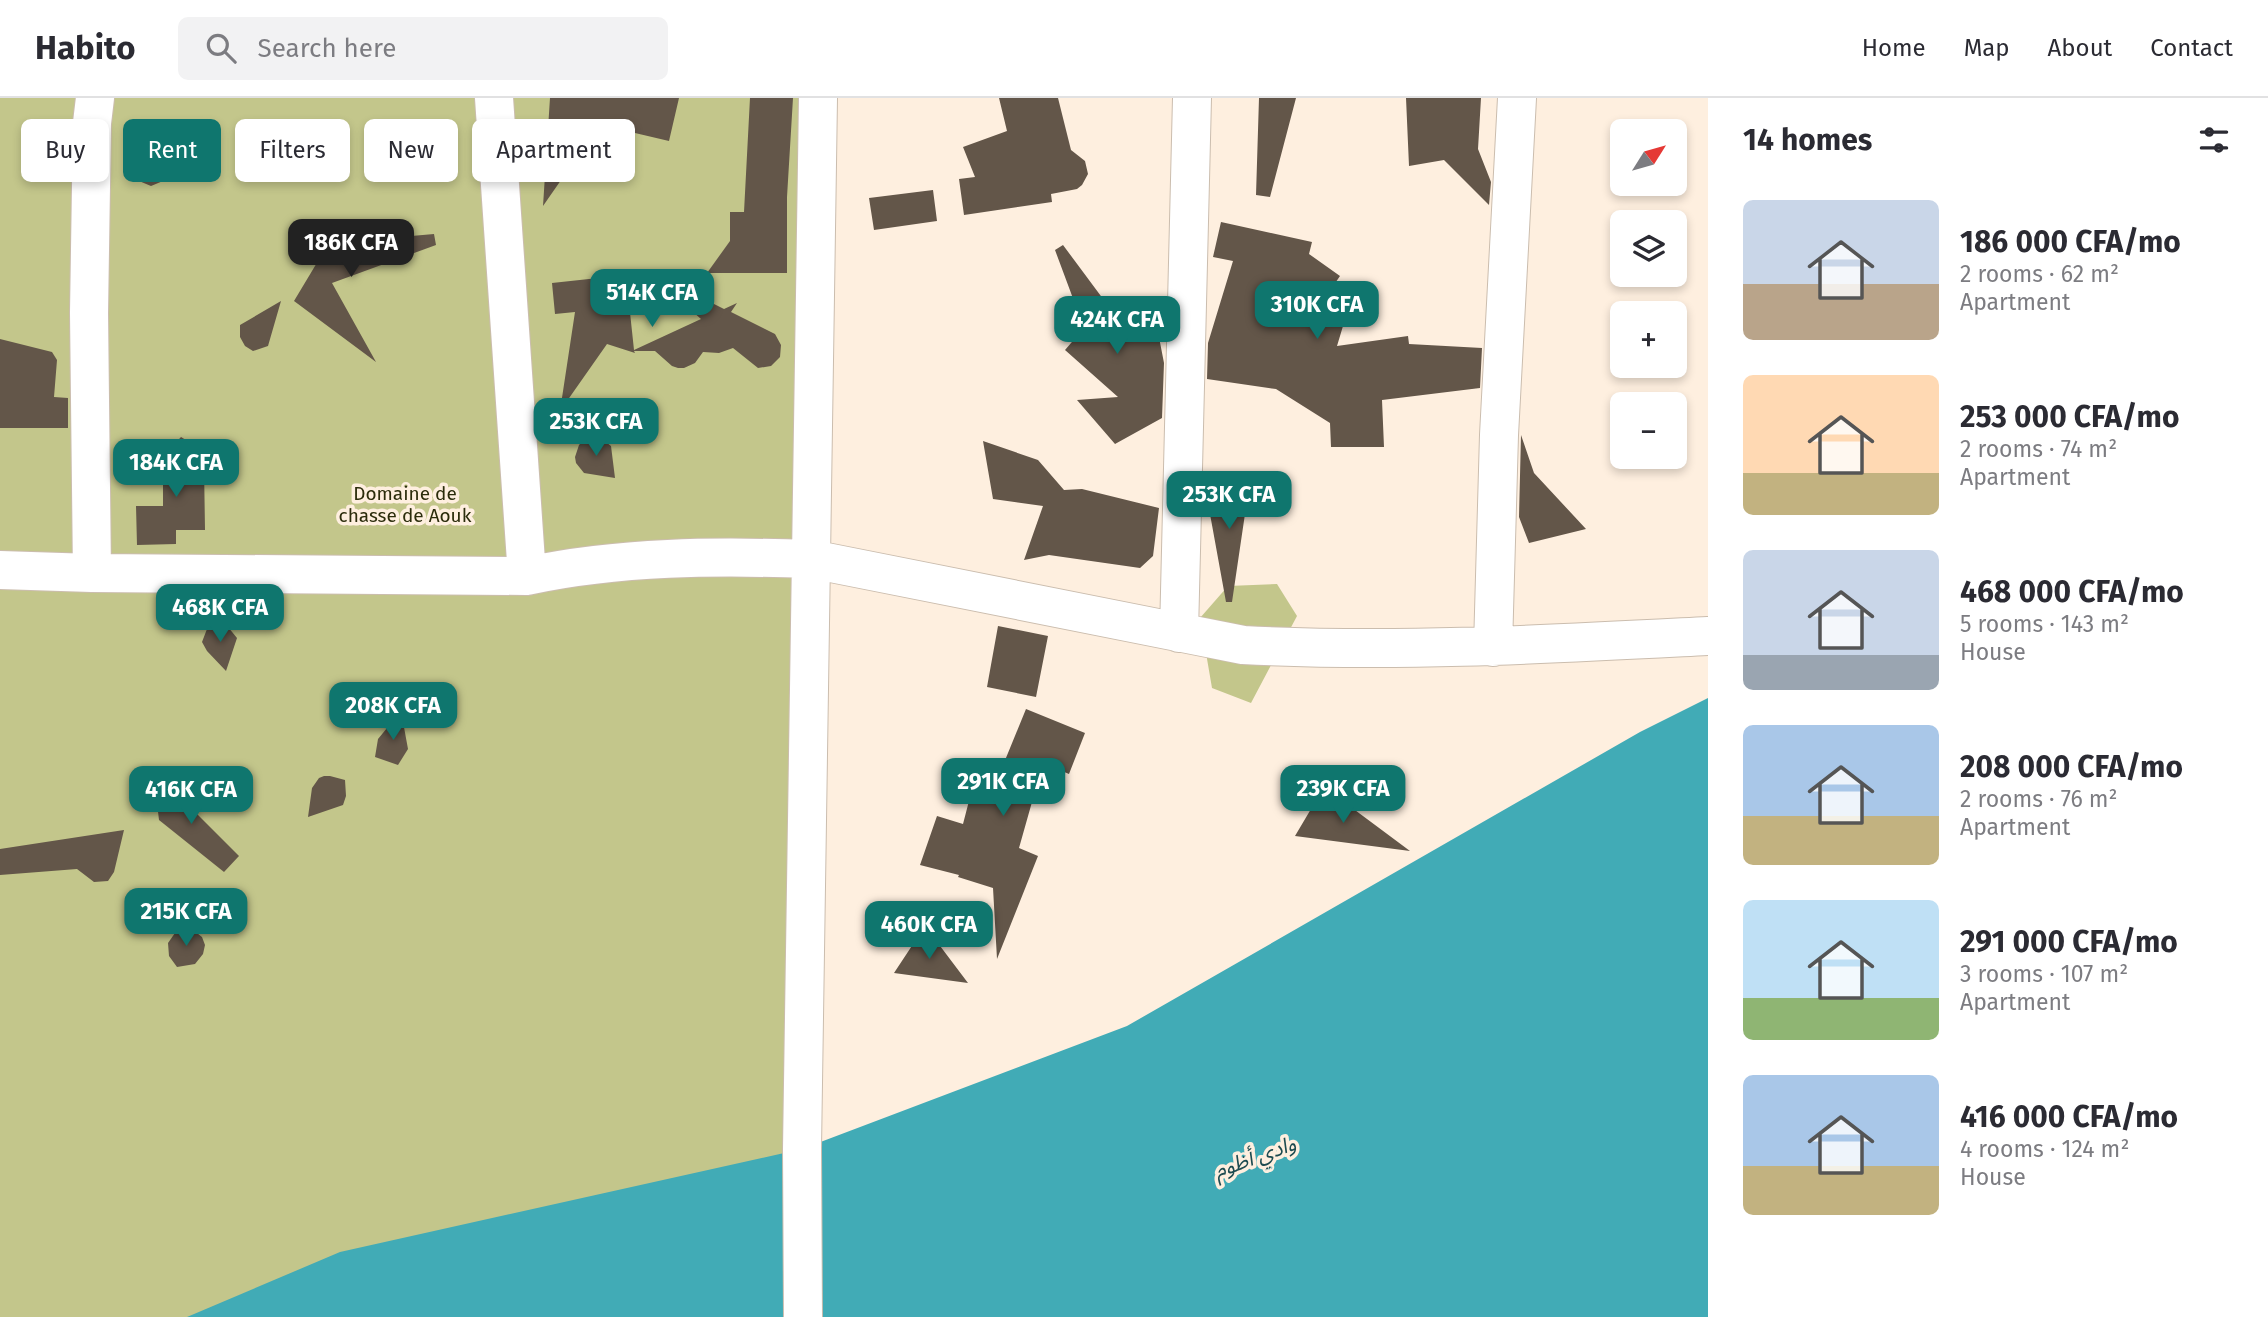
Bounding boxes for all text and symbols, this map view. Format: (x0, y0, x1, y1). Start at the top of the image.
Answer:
search box (178, 17, 668, 80)
text: Habito (35, 28, 136, 68)
icon: search (202, 29, 240, 67)
text: Search here (258, 33, 396, 64)
text: Home (1862, 34, 1926, 62)
text: Map (1964, 34, 2010, 62)
text: About (2048, 34, 2112, 62)
text: Contact (2150, 34, 2233, 62)
chip: Buy (21, 119, 109, 182)
chip: Rent (123, 119, 221, 182)
chip: Filters (235, 119, 350, 182)
chip: New (364, 119, 458, 182)
chip: Apartment (472, 119, 635, 182)
north arrow (1610, 119, 1687, 196)
map controls (1610, 119, 1687, 469)
icon: filters (2195, 121, 2233, 159)
text: 14 homes (1743, 122, 1872, 158)
button: layers (1610, 210, 1687, 287)
pin: 186K CFA (279, 220, 423, 279)
text: 186 000 CFA/mo (1960, 224, 2181, 260)
text: 186K CFA (304, 228, 398, 256)
icon: home (1799, 228, 1883, 312)
text: 2 rooms · 62 m² (1960, 260, 2119, 288)
pin: 514K CFA (580, 270, 724, 329)
text: 514K CFA (606, 278, 698, 306)
pin: 310K CFA (1245, 282, 1389, 341)
text: Apartment (1960, 288, 2070, 316)
text: 310K CFA (1271, 290, 1363, 318)
pin: 424K CFA (1045, 296, 1189, 356)
button: + (1610, 301, 1687, 378)
text: 424K CFA (1070, 305, 1164, 333)
button: − (1610, 392, 1687, 469)
pin: 253K CFA (524, 398, 668, 458)
text: 253 000 CFA/mo (1960, 399, 2179, 435)
icon: home (1799, 403, 1883, 487)
text: 253K CFA (550, 407, 642, 435)
text: 2 rooms · 74 m² (1960, 435, 2117, 463)
pin: 184K CFA (104, 440, 248, 499)
text: 184K CFA (129, 448, 223, 476)
text: Apartment (1960, 463, 2070, 491)
pin: 253K CFA (1157, 472, 1301, 531)
text: 253K CFA (1183, 480, 1275, 508)
park label: Domaine de chasse de Aouk (339, 482, 472, 527)
text: 468 000 CFA/mo (1960, 574, 2184, 610)
icon: home (1799, 578, 1883, 662)
pin: 468K CFA (148, 584, 292, 644)
text: 468K CFA (172, 593, 268, 621)
text: 5 rooms · 143 m² (1960, 610, 2129, 638)
text: House (1960, 638, 2026, 666)
pin: 208K CFA (321, 682, 465, 742)
text: 208K CFA (345, 691, 441, 719)
text: 208 000 CFA/mo (1960, 749, 2183, 785)
icon: home (1799, 753, 1883, 837)
pin: 291K CFA (931, 758, 1075, 818)
pin: 416K CFA (119, 766, 263, 826)
pin: 239K CFA (1271, 766, 1415, 825)
text: 291K CFA (957, 767, 1049, 795)
text: 239K CFA (1296, 774, 1390, 802)
text: 416K CFA (145, 775, 237, 803)
text: 2 rooms · 76 m² (1960, 785, 2118, 813)
text: Apartment (1960, 813, 2070, 841)
pin: 215K CFA (114, 888, 258, 948)
text: 215K CFA (140, 897, 232, 925)
pin: 460K CFA (857, 902, 1001, 961)
text: 460K CFA (881, 910, 977, 938)
text: 291 000 CFA/mo (1960, 924, 2178, 960)
icon: home (1799, 928, 1883, 1012)
text: 3 rooms · 107 m² (1960, 960, 2128, 988)
text: Apartment (1960, 988, 2070, 1016)
text: 416 000 CFA/mo (1960, 1099, 2178, 1135)
icon: home (1799, 1103, 1883, 1187)
water label: وادي أظوم (1209, 1130, 1300, 1187)
text: 4 rooms · 124 m² (1960, 1135, 2129, 1163)
text: House (1960, 1163, 2026, 1191)

